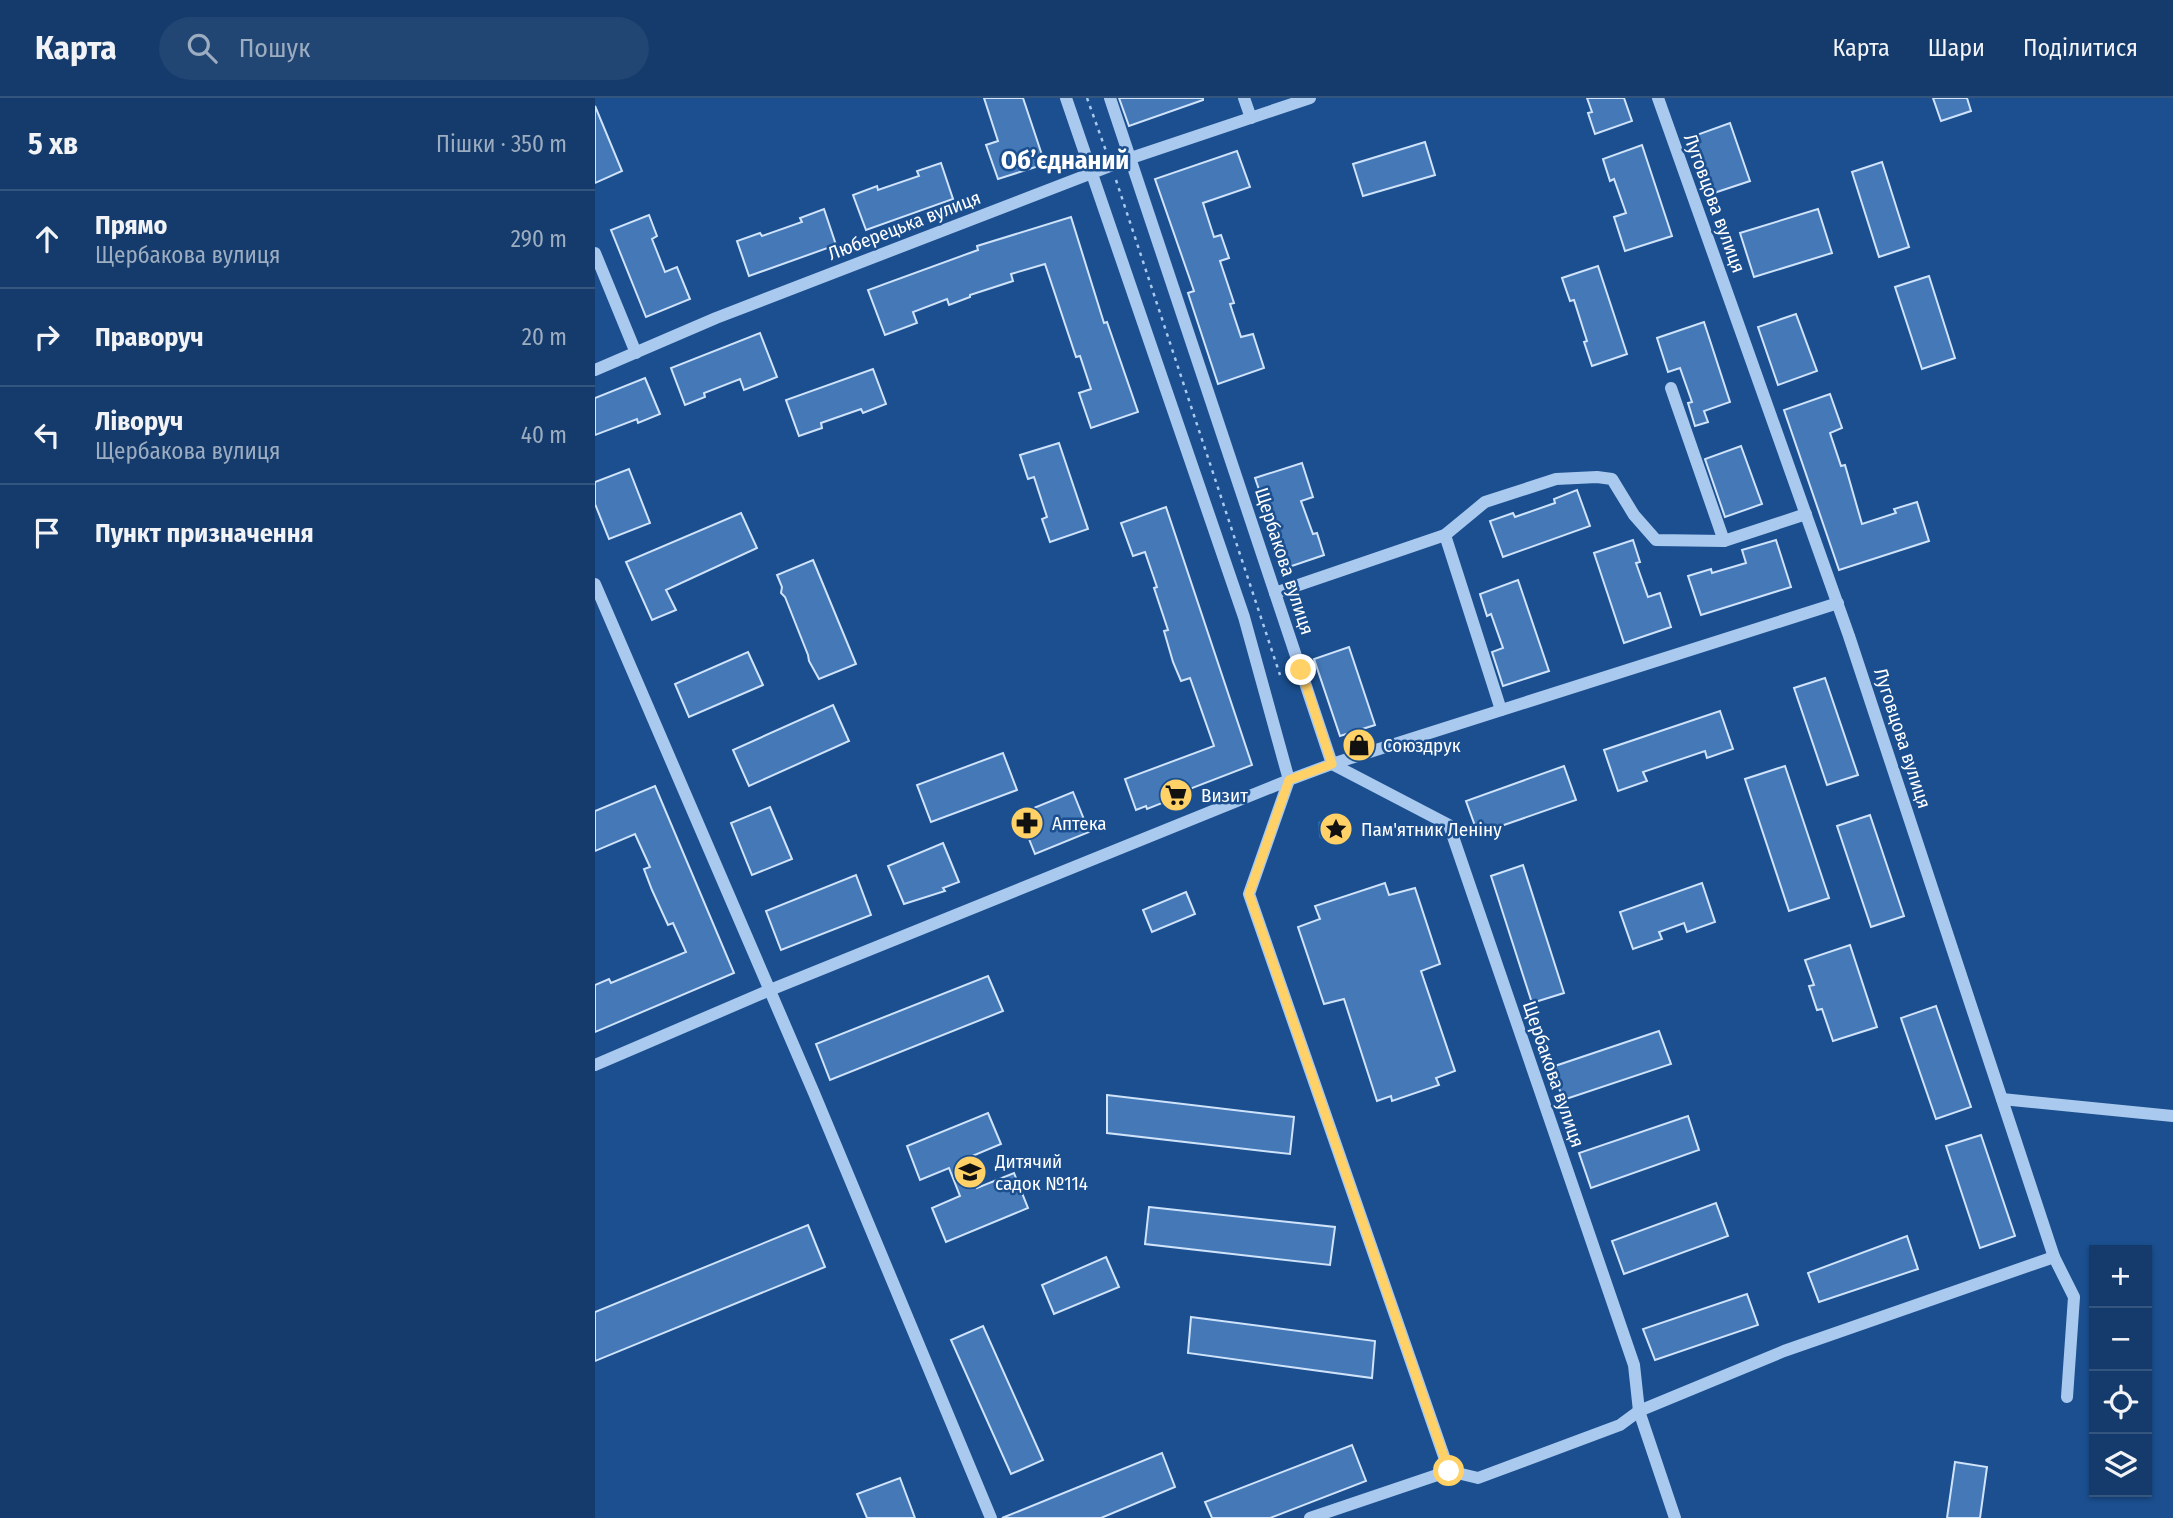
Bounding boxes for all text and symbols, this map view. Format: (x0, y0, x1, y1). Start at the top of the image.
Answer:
search box (159, 17, 649, 80)
text: Карта (35, 28, 117, 68)
icon: search (183, 29, 221, 67)
text: Пошук (239, 33, 310, 64)
text: Карта (1832, 34, 1890, 62)
text: Шари (1928, 34, 1985, 62)
text: Поділитися (2023, 34, 2138, 62)
text: 5 хв (28, 126, 78, 162)
text: Пішки · 350 m (436, 130, 567, 158)
street label: Луговцова вулиця (1679, 131, 1750, 276)
district label: Об’єднаний (1001, 145, 1129, 176)
street label: Люберецька вулиця (825, 186, 984, 265)
text: Прямо (95, 210, 167, 241)
icon: ahead (28, 220, 66, 258)
text: 290 m (511, 225, 567, 253)
text: Щербакова вулиця (95, 241, 280, 269)
icon: right (28, 318, 66, 356)
text: Праворуч (95, 322, 204, 353)
text: 20 m (522, 323, 567, 351)
text: Ліворуч (95, 406, 183, 437)
icon: left (28, 416, 66, 454)
text: 40 m (521, 421, 567, 449)
text: Щербакова вулиця (95, 437, 280, 465)
street label: Щербакова вулиця (1250, 485, 1319, 638)
icon: arrive (28, 514, 66, 552)
text: Пункт призначення (95, 518, 314, 549)
route end (1285, 654, 1316, 685)
street label: Луговцова вулиця (1869, 665, 1936, 811)
shop icon: Союздрук (1340, 726, 1378, 764)
place label: Союздрук (1383, 734, 1461, 757)
supermarket icon: Визит (1157, 776, 1195, 814)
place label: Визит (1201, 784, 1248, 807)
pharmacy icon: Аптека (1008, 804, 1046, 842)
place icon: Пам'ятник Леніну (1317, 810, 1355, 848)
place label: Аптека (1052, 812, 1107, 835)
place label: Пам'ятник Леніну (1361, 818, 1502, 841)
street label: Щербакова вулиця (1518, 998, 1589, 1150)
place label: Дитячий садок №114 (994, 1150, 1088, 1195)
school or university icon: Дитячий садок №114 (951, 1153, 989, 1191)
map controls (2089, 1245, 2152, 1497)
button: + (2089, 1245, 2152, 1308)
button: − (2089, 1308, 2152, 1371)
button: locate (2089, 1371, 2152, 1434)
button: layers (2089, 1434, 2152, 1497)
route start (1433, 1455, 1464, 1486)

